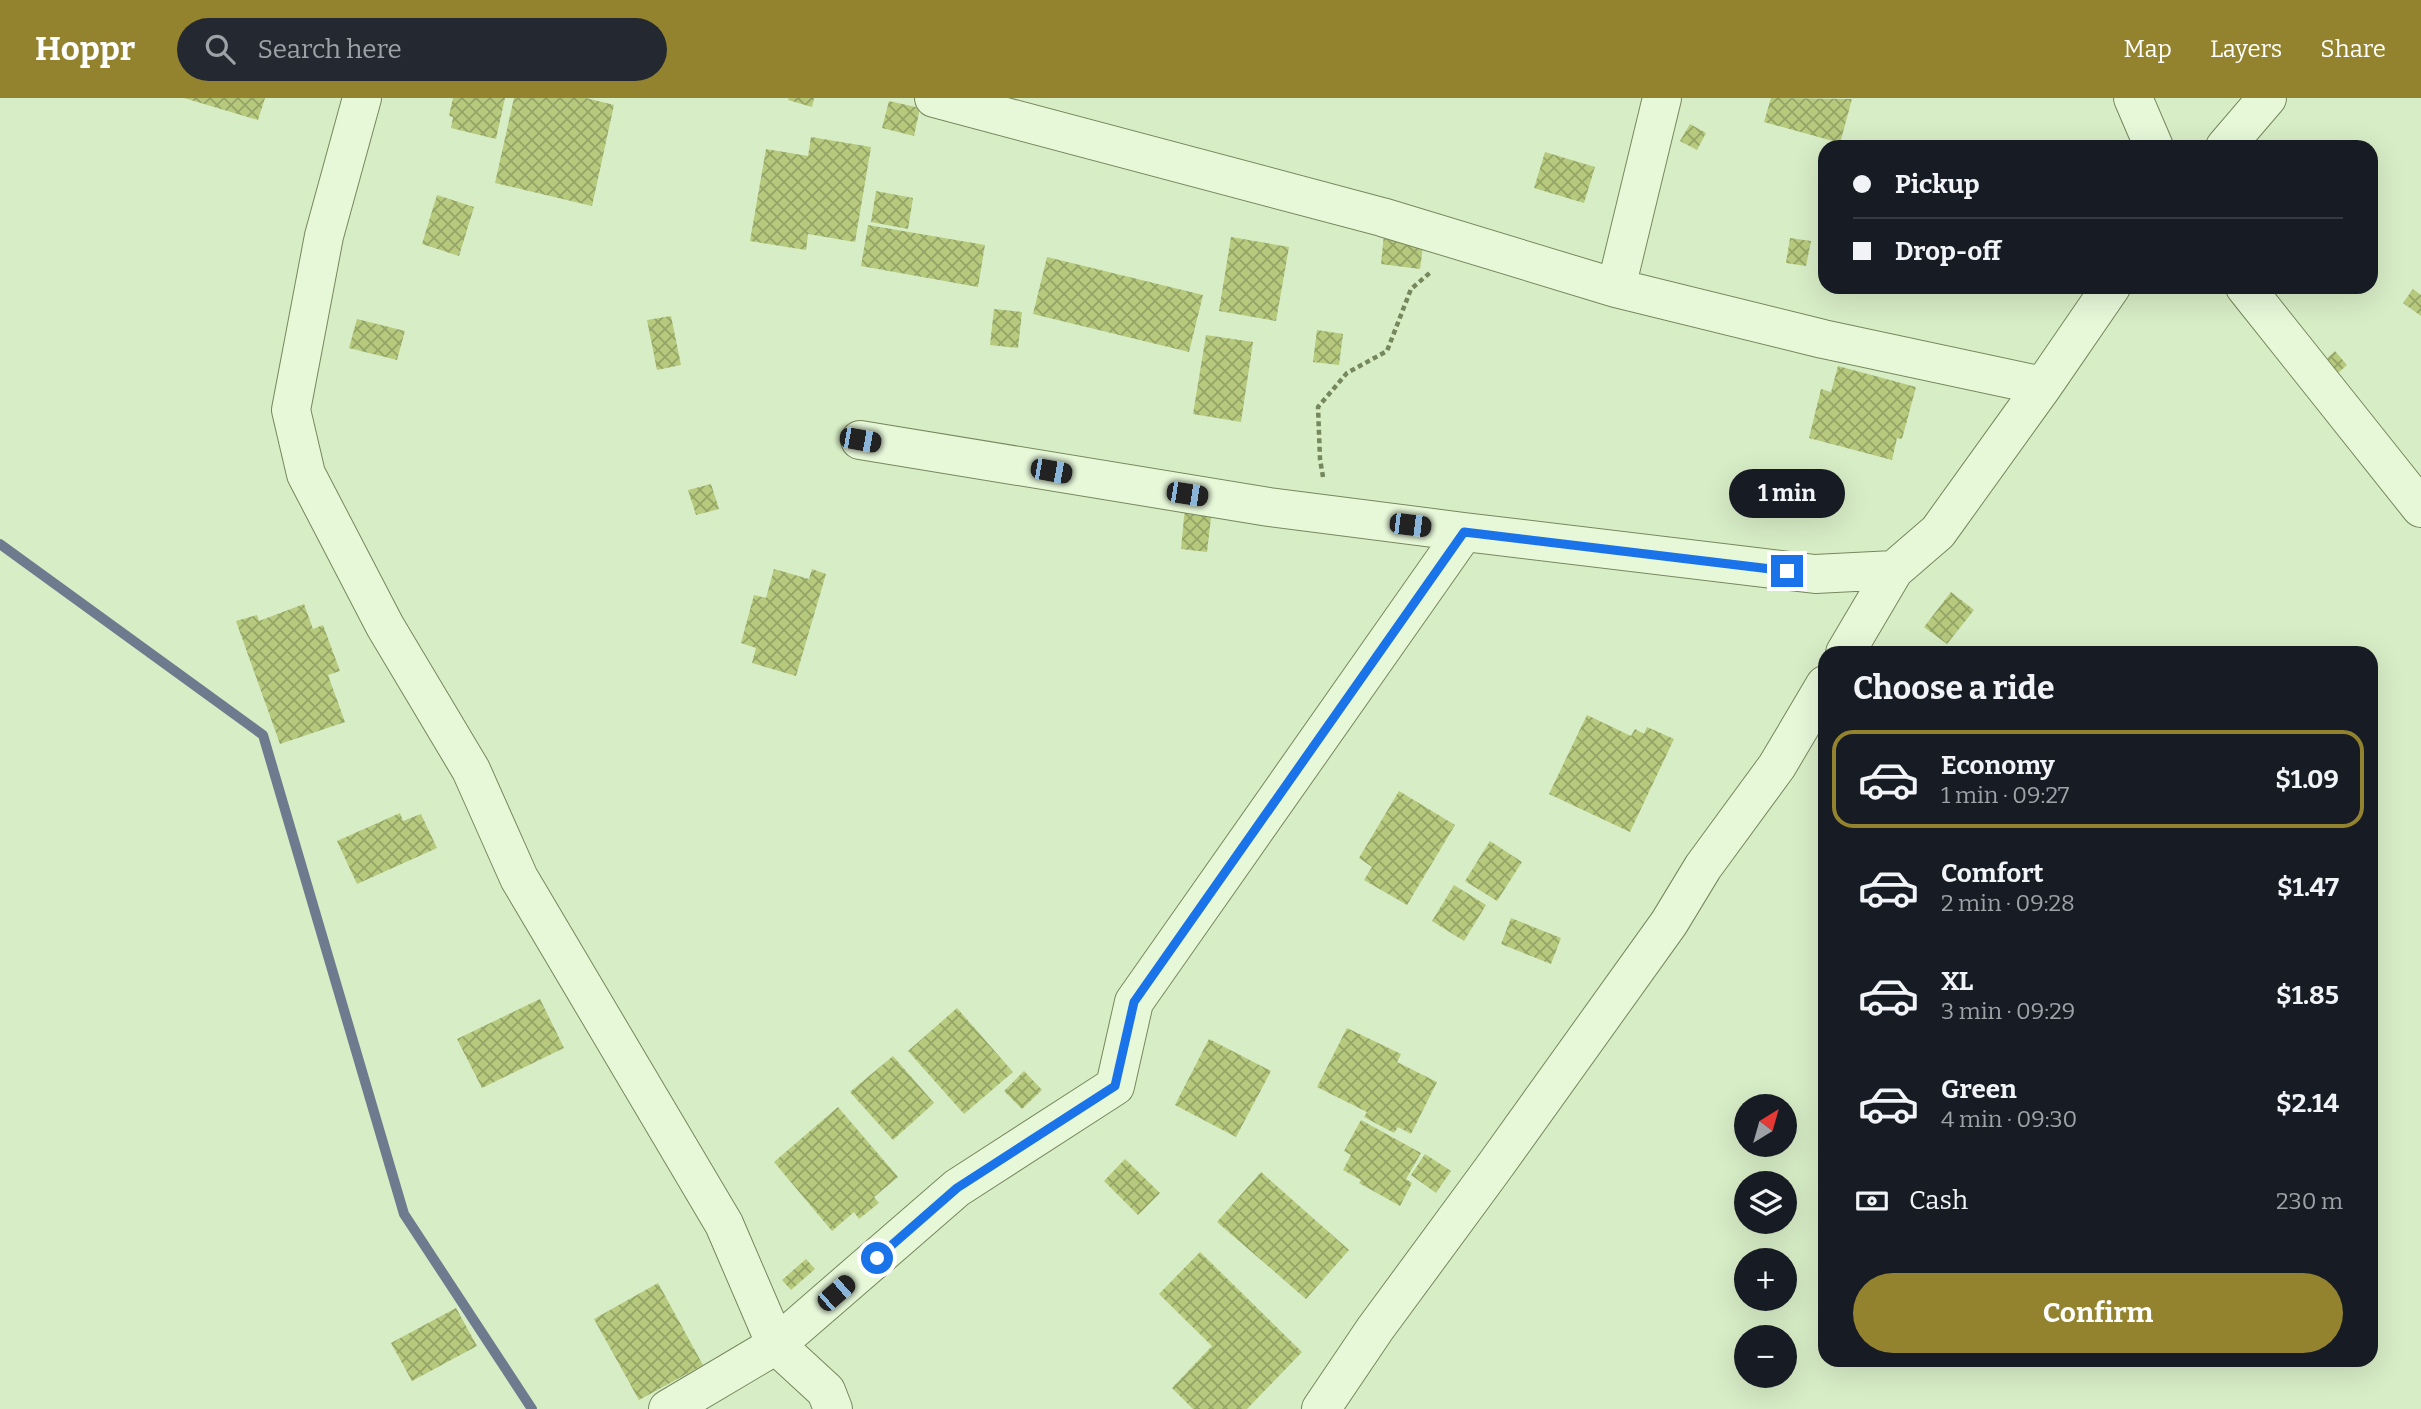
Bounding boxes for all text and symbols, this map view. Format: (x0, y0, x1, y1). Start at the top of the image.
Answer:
search box (177, 18, 667, 81)
text: Hoppr (35, 29, 135, 69)
icon: search (201, 30, 239, 68)
text: Search here (257, 34, 402, 65)
text: Map (2124, 35, 2172, 63)
text: Layers (2210, 35, 2282, 63)
text: Share (2320, 35, 2386, 63)
text: Pickup (1895, 169, 1980, 200)
text: Drop-off (1895, 236, 2001, 267)
car (838, 426, 883, 454)
car (1029, 457, 1074, 485)
callout: 1 min (1729, 470, 1845, 518)
text: 1 min (1758, 479, 1816, 507)
car (1165, 480, 1210, 508)
car (1388, 512, 1433, 538)
route end (1771, 555, 1803, 587)
text: Choose a ride (1853, 669, 2054, 707)
icon: car (1857, 748, 1920, 811)
text: Economy (1941, 750, 2055, 781)
text: $1.09 (2275, 764, 2339, 795)
text: 1 min · 09:27 (1941, 781, 2069, 809)
icon: car (1857, 856, 1920, 919)
text: Comfort (1941, 858, 2044, 889)
text: $1.47 (2277, 872, 2339, 903)
text: 2 min · 09:28 (1941, 889, 2075, 917)
icon: car (1857, 964, 1920, 1027)
text: XL (1941, 966, 1973, 997)
text: $1.85 (2276, 980, 2339, 1011)
text: 3 min · 09:29 (1941, 997, 2075, 1025)
icon: car (1857, 1072, 1920, 1135)
text: Green (1941, 1074, 2017, 1105)
text: $2.14 (2276, 1088, 2339, 1119)
north arrow (1734, 1094, 1797, 1157)
map controls (1734, 1094, 1797, 1388)
text: 4 min · 09:30 (1941, 1105, 2077, 1133)
button: layers (1734, 1171, 1797, 1234)
icon: cash (1853, 1182, 1891, 1220)
text: Cash (1909, 1185, 1968, 1216)
text: 230 m (2276, 1187, 2343, 1215)
route start (861, 1242, 893, 1274)
button: + (1734, 1248, 1797, 1311)
car (814, 1271, 859, 1315)
button: Confirm (1853, 1273, 2343, 1353)
button: − (1734, 1325, 1797, 1388)

